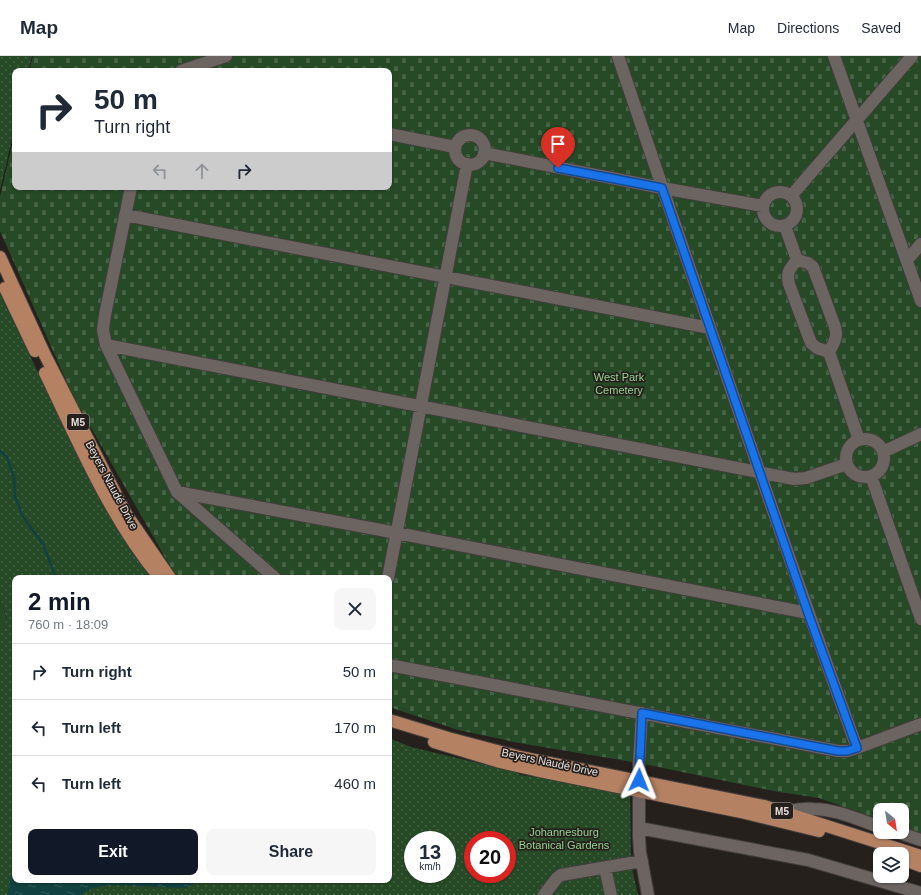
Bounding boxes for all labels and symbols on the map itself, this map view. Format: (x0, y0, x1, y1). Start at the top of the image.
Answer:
pin (541, 127, 575, 168)
park label: West Park Cemetery (594, 371, 645, 396)
road number: M5 (67, 414, 89, 430)
street label: Beyers Naudé Drive (84, 439, 140, 531)
street label: Beyers Naudé Drive (501, 746, 599, 778)
position arrow (618, 759, 660, 801)
road number: M5 (771, 803, 793, 819)
north arrow (873, 803, 909, 839)
park label: Johannesburg Botanical Gardens (519, 826, 610, 851)
speed limit sign: 20 (464, 831, 516, 883)

